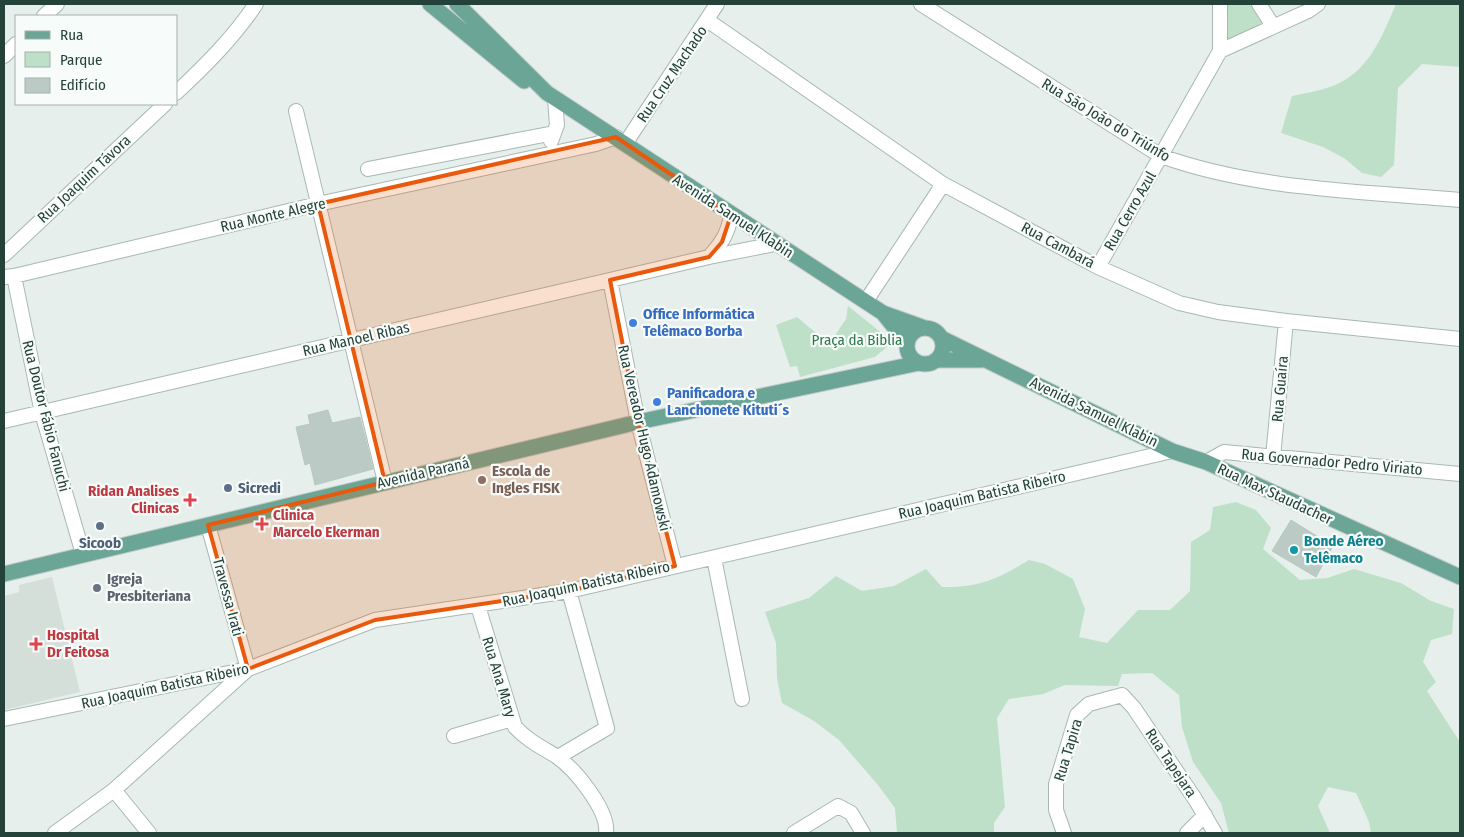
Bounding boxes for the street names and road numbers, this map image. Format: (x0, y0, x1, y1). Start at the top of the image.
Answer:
street label: Rua Cruz Machado (633, 22, 711, 126)
street label: Rua São João do Triúnfo (1038, 74, 1174, 166)
street label: Rua Joaquim Távora (34, 131, 134, 227)
street label: Rua Cerro Azul (1100, 168, 1160, 254)
street label: Avenida Samuel Klabin (669, 170, 797, 262)
street label: Rua Monte Alegre (219, 194, 327, 236)
street label: Rua Cambará (1018, 218, 1098, 272)
street label: Rua Manoel Ribas (301, 318, 411, 360)
street label: Rua Doutor Fábio Fanuchi (18, 338, 74, 494)
street label: Rua Vereador Hugo Adamowski (614, 343, 674, 533)
street label: Rua Guaíra (1268, 355, 1292, 423)
street label: Avenida Samuel Klabin (1027, 373, 1161, 451)
street label: Rua Governador Pedro Viriato (1241, 445, 1424, 479)
street label: Avenida Paraná (375, 454, 471, 492)
street label: Rua Max Staudacher (1215, 459, 1336, 529)
street label: Rua Joaquim Batista Ribeiro (897, 467, 1067, 523)
street label: Travessa Irati (209, 556, 247, 638)
street label: Rua Joaquim Batista Ribeiro (501, 557, 672, 611)
street label: Rua Ana Mary (478, 634, 520, 720)
street label: Rua Joaquim Batista Ribeiro (80, 659, 251, 713)
street label: Rua Tapira (1050, 717, 1086, 783)
street label: Rua Tapejara (1141, 725, 1201, 801)

